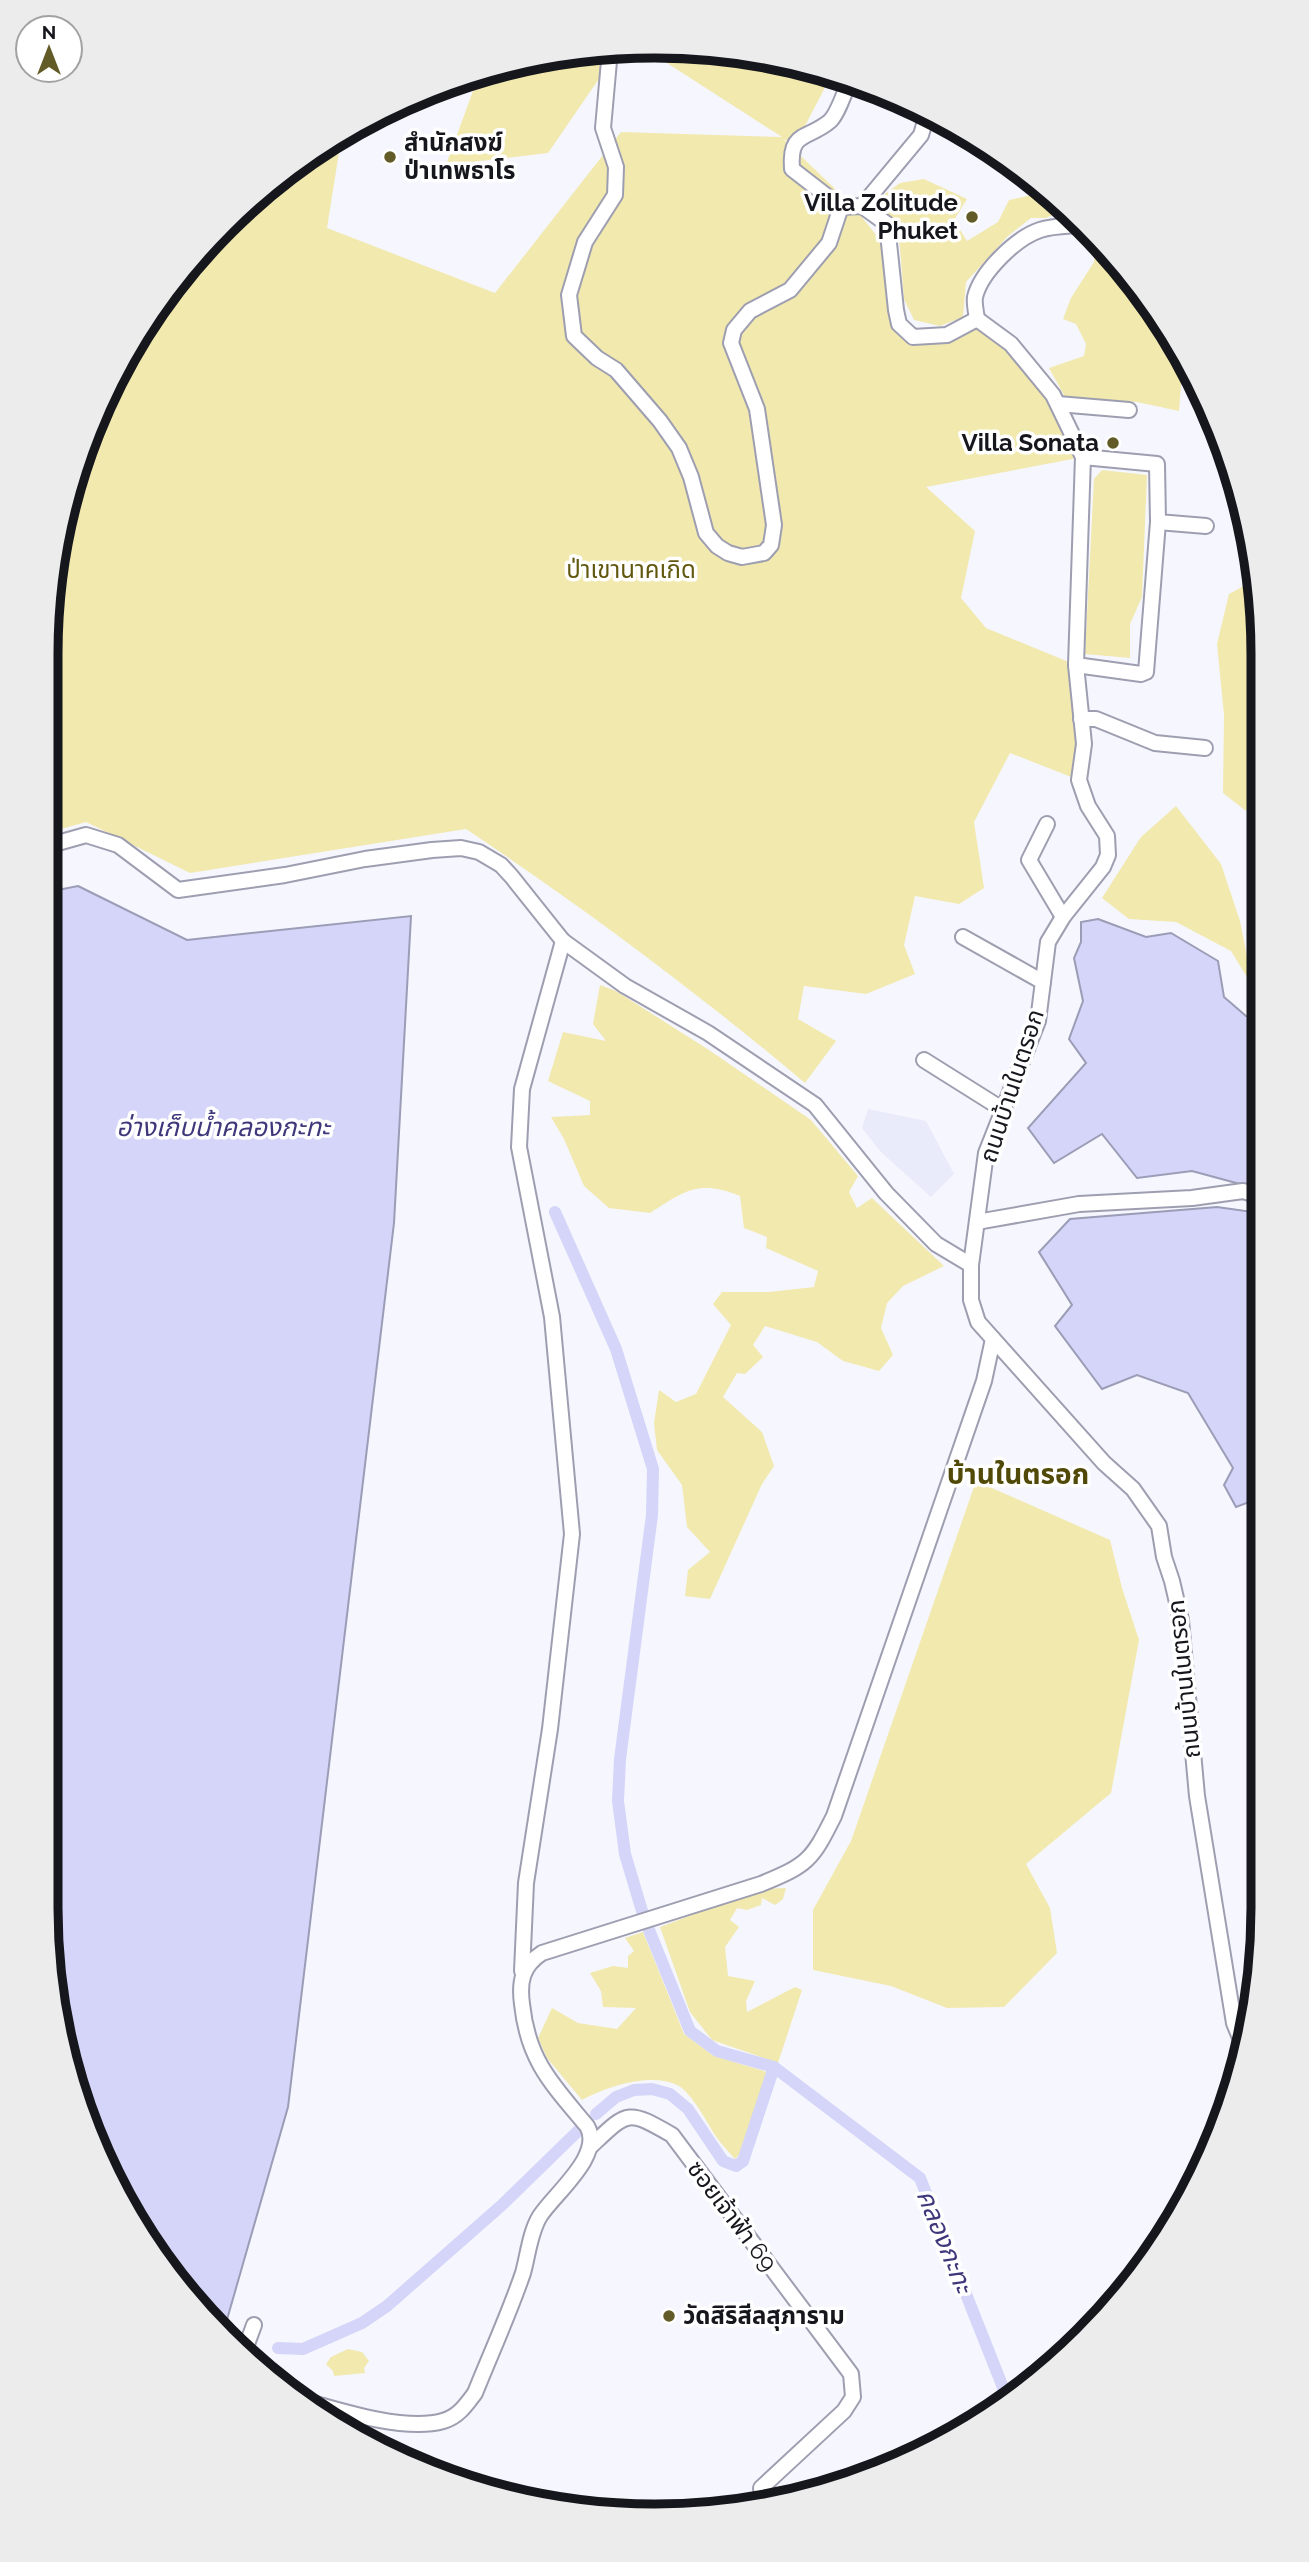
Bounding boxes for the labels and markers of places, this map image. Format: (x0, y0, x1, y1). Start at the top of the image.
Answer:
place label: สำนักสงฆ์ ป่าเทพธาโร (404, 128, 515, 185)
marker: สำนักสงฆ์ ป่าเทพธาโร (382, 149, 398, 165)
place label: Villa Zolitude Phuket (804, 188, 958, 245)
marker: Villa Zolitude Phuket (964, 209, 980, 225)
place label: Villa Sonata (962, 428, 1099, 457)
marker: Villa Sonata (1105, 435, 1121, 451)
place label: วัดสิริสีลสุภาราม (683, 2301, 845, 2331)
marker: วัดสิริสีลสุภาราม (661, 2308, 677, 2324)

